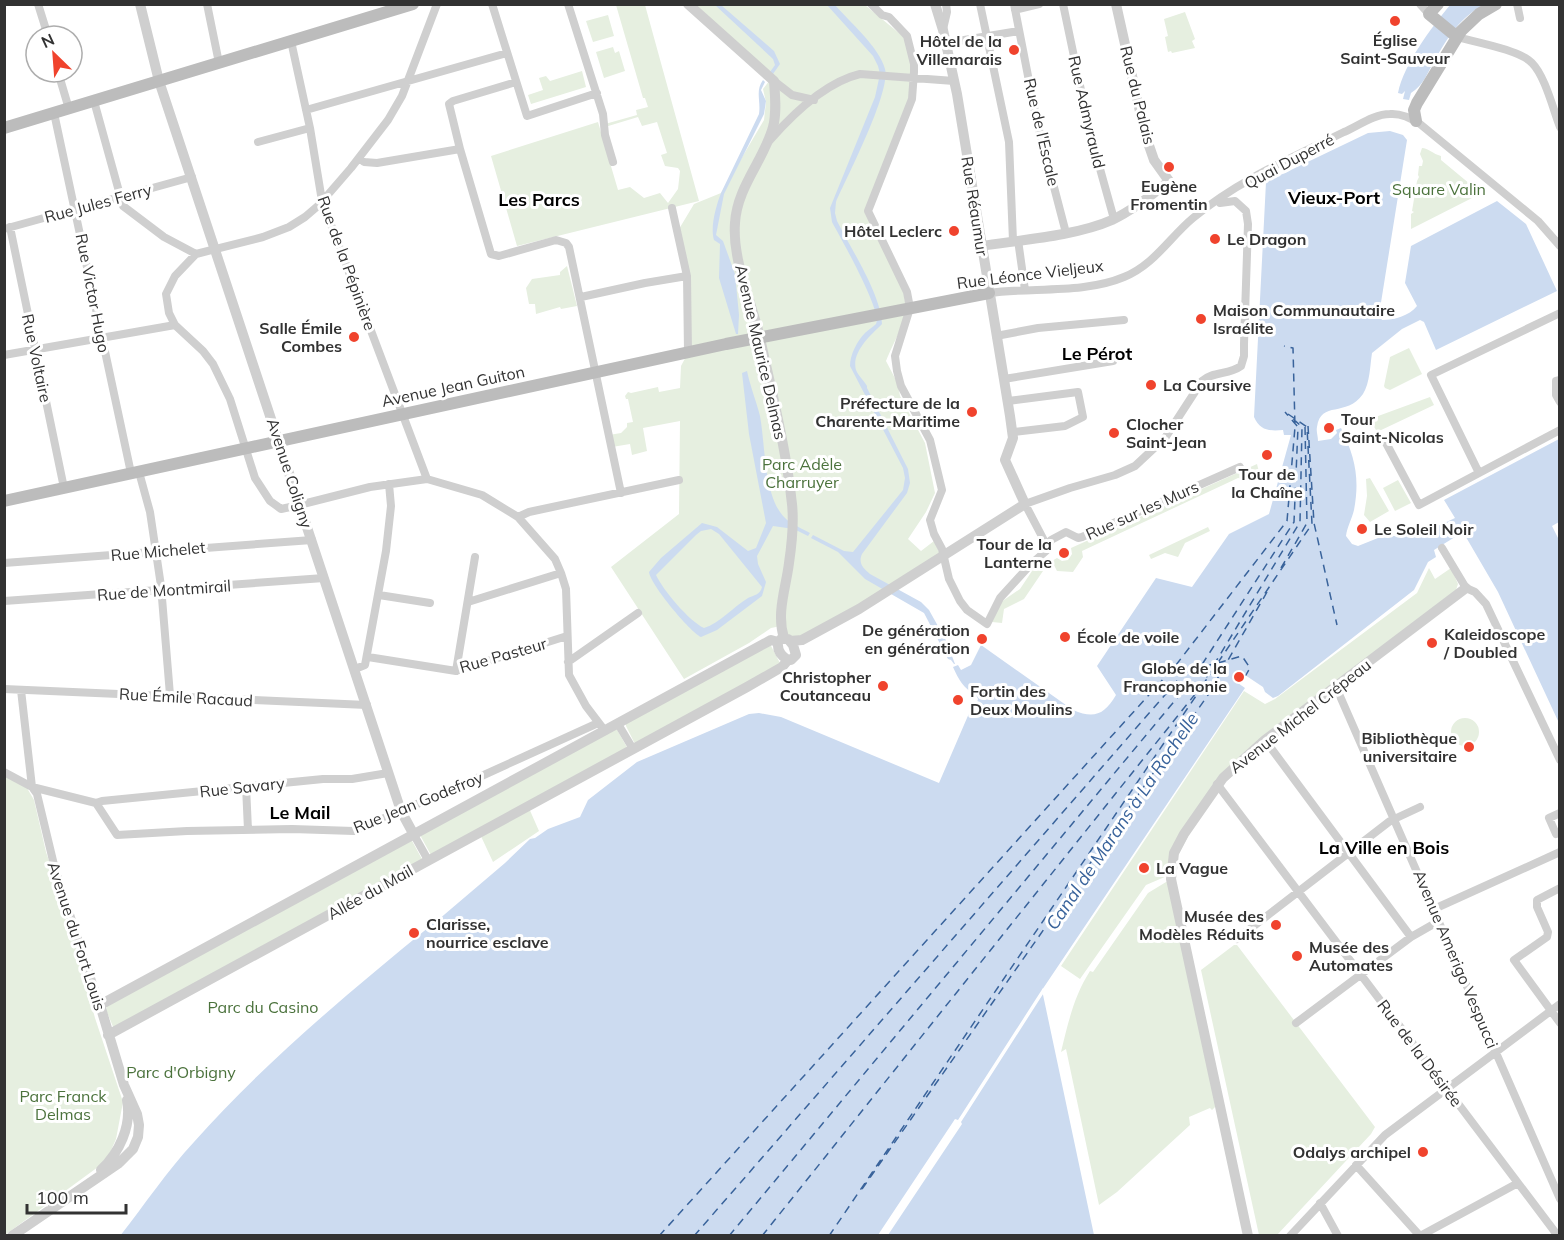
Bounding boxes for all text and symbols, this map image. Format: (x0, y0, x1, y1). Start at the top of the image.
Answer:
marker: Église Saint-Sauveur (1388, 14, 1402, 28)
north arrow (24, 24, 84, 84)
text: N (38, 29, 57, 52)
place label: Église Saint-Sauveur (1340, 30, 1451, 68)
place label: Hôtel de la Villemarais (916, 31, 1002, 69)
marker: Hôtel de la Villemarais (1007, 43, 1021, 57)
street label: Rue du Palais (1116, 44, 1160, 146)
street label: Rue Admyrauld (1064, 54, 1110, 170)
street label: Rue de l'Escale (1020, 76, 1064, 188)
street label: Quai Duperré (1241, 129, 1337, 193)
street label: Rue Réaumur (957, 155, 993, 257)
marker: Eugène Fromentin (1162, 160, 1176, 174)
place label: Eugène Fromentin (1130, 176, 1208, 214)
street label: Rue Jules Ferry (42, 179, 154, 227)
park label: Square Valin (1392, 179, 1486, 199)
district label: Vieux-Port (1287, 186, 1380, 209)
district label: Les Parcs (498, 188, 580, 211)
street label: Rue de la Pépinière (313, 193, 381, 333)
place label: Hôtel Leclerc (844, 221, 942, 241)
marker: Hôtel Leclerc (947, 224, 961, 238)
place label: Le Dragon (1227, 229, 1306, 249)
street label: Rue Victor Hugo (72, 232, 114, 354)
marker: Le Dragon (1208, 232, 1222, 246)
street label: Rue Léonce Vieljeux (956, 255, 1105, 293)
street label: Avenue Maurice Delmas (731, 263, 791, 441)
place label: Maison Communautaire Israélite (1213, 300, 1395, 338)
street label: Rue Voltaire (18, 312, 56, 404)
marker: Maison Communautaire Israélite (1194, 312, 1208, 326)
place label: Salle Émile Combes (259, 318, 342, 356)
marker: Salle Émile Combes (347, 330, 361, 344)
district label: Le Pérot (1062, 342, 1132, 365)
street label: Avenue Jean Guiton (380, 361, 526, 411)
place label: La Coursive (1163, 375, 1252, 395)
marker: La Coursive (1144, 378, 1158, 392)
place label: Préfecture de la Charente-Maritime (815, 393, 960, 431)
marker: Préfecture de la Charente-Maritime (965, 405, 979, 419)
place label: Tour Saint-Nicolas (1341, 409, 1444, 447)
place label: Clocher Saint-Jean (1126, 414, 1207, 452)
street label: Avenue Coligny (263, 415, 317, 531)
marker: Tour Saint-Nicolas (1322, 421, 1336, 435)
marker: Clocher Saint-Jean (1107, 426, 1121, 440)
marker: Tour de la Chaîne (1260, 448, 1274, 462)
park label: Parc Adèle Charruyer (762, 454, 842, 492)
place label: Tour de la Chaîne (1231, 464, 1303, 502)
street label: Rue sur les Murs (1082, 476, 1202, 544)
place label: Le Soleil Noir (1374, 519, 1474, 539)
marker: Le Soleil Noir (1355, 522, 1369, 536)
place label: Tour de la Lanterne (976, 534, 1052, 572)
street label: Rue Michelet (110, 537, 207, 565)
marker: Tour de la Lanterne (1057, 546, 1071, 560)
street label: Rue de Montmirail (96, 575, 232, 605)
place label: De génération en génération (862, 620, 970, 658)
place label: Kaleidoscope / Doubled (1443, 624, 1545, 662)
place label: École de voile (1077, 627, 1180, 647)
marker: École de voile (1058, 630, 1072, 644)
marker: De génération en génération (975, 632, 989, 646)
street label: Rue Pasteur (457, 633, 549, 677)
marker: Kaleidoscope / Doubled (1425, 636, 1439, 650)
street label: Avenue Michel Crépeau (1225, 655, 1375, 777)
place label: Globe de la Francophonie (1123, 658, 1227, 696)
place label: Christopher Coutanceau (780, 667, 872, 705)
marker: Globe de la Francophonie (1232, 670, 1246, 684)
marker: Christopher Coutanceau (876, 679, 890, 693)
place label: Fortin des Deux Moulins (970, 681, 1073, 719)
street label: Rue Émile Racaud (119, 684, 253, 710)
marker: Fortin des Deux Moulins (951, 693, 965, 707)
water label: Canal de Marans à La Rochelle (1041, 708, 1204, 934)
place label: Bibliothèque universitaire (1361, 728, 1457, 766)
marker: Bibliothèque universitaire (1462, 740, 1476, 754)
street label: Rue Jean Godefroy (350, 767, 486, 837)
street label: Rue Savary (198, 773, 286, 801)
district label: Le Mail (269, 801, 331, 824)
district label: La Ville en Bois (1319, 836, 1449, 859)
place label: La Vague (1156, 858, 1228, 878)
street label: Avenue du Fort Louis (43, 859, 111, 1013)
street label: Allée du Mail (324, 860, 416, 924)
marker: La Vague (1137, 861, 1151, 875)
street label: Avenue Amerigo Vespucci (1409, 867, 1503, 1051)
place label: Musée des Modèles Réduits (1139, 906, 1264, 944)
place label: Clarisse, nourrice esclave (426, 914, 549, 952)
marker: Musée des Modèles Réduits (1269, 918, 1283, 932)
marker: Clarisse, nourrice esclave (407, 926, 421, 940)
place label: Musée des Automates (1309, 937, 1393, 975)
marker: Musée des Automates (1290, 949, 1304, 963)
street label: Rue de la Désirée (1373, 996, 1467, 1110)
park label: Parc du Casino (208, 997, 318, 1017)
park label: Parc d'Orbigny (126, 1062, 236, 1082)
park label: Parc Franck Delmas (19, 1086, 107, 1124)
place label: Odalys archipel (1293, 1142, 1411, 1162)
marker: Odalys archipel (1416, 1145, 1430, 1159)
scale bar (27, 1177, 126, 1215)
text: 100 m (36, 1186, 89, 1209)

